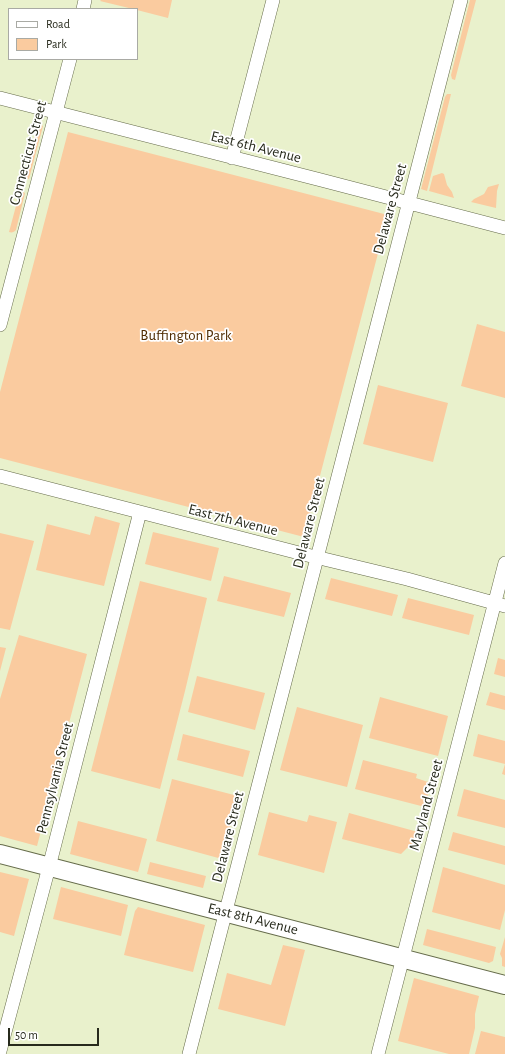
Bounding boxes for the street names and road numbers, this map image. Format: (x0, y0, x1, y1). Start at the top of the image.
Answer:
street label: Connecticut Street (5, 99, 51, 207)
street label: East 6th Avenue (209, 127, 303, 167)
street label: Delaware Street (369, 162, 411, 256)
street label: Delaware Street (289, 476, 329, 570)
street label: East 7th Avenue (186, 500, 280, 540)
street label: Pennsylvania Street (32, 721, 78, 835)
street label: Maryland Street (405, 757, 447, 853)
street label: Delaware Street (208, 790, 248, 884)
street label: East 8th Avenue (206, 899, 300, 939)

